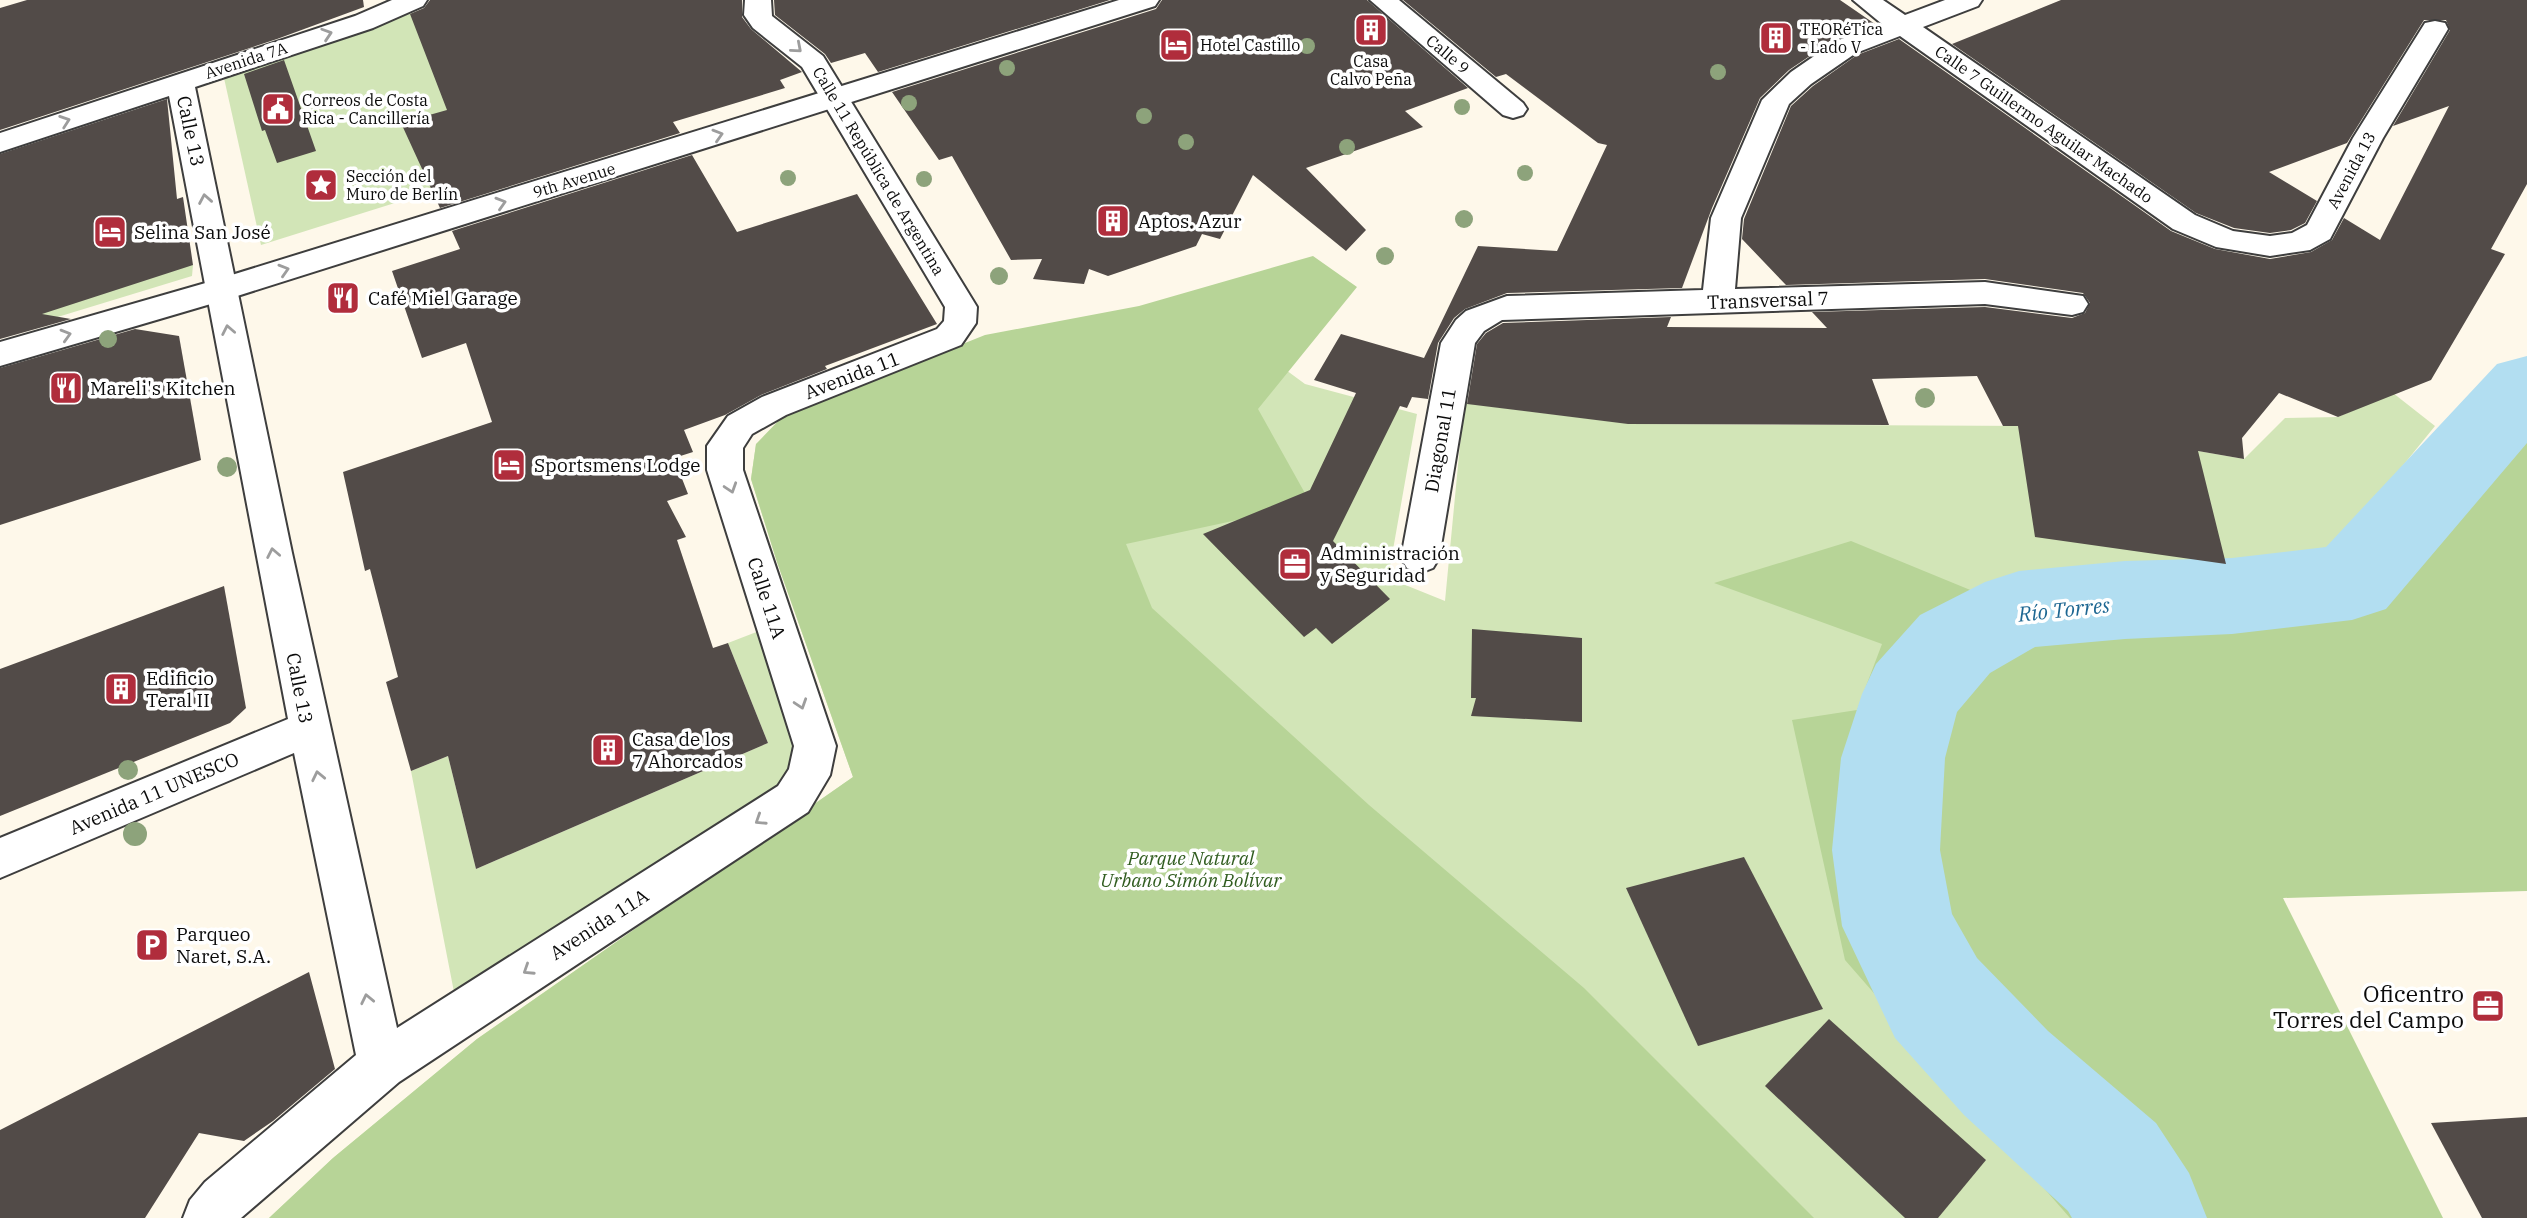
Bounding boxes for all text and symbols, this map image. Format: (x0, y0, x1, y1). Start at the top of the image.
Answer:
building icon: Casa Calvo Peña (1352, 11, 1390, 49)
building icon: TEORéTica - Lado V (1757, 19, 1795, 57)
place label: TEORéTica - Lado V (1800, 19, 1883, 57)
hotel icon: Hotel Castillo (1157, 26, 1195, 64)
one-way arrow (320, 28, 333, 42)
street label: Calle 9 (1422, 30, 1474, 78)
place label: Hotel Castillo (1200, 35, 1300, 55)
street label: Avenida 7A (202, 37, 290, 83)
one-way arrow (789, 40, 802, 52)
street label: Calle 7 Guillermo Aguilar Machado (1931, 41, 2157, 207)
place label: Casa Calvo Peña (1330, 51, 1412, 89)
street label: Calle 11 República de Argentina (809, 63, 949, 279)
public building icon: Correos de Costa Rica - Cancillería (259, 90, 297, 128)
place label: Correos de Costa Rica - Cancillería (302, 90, 430, 128)
street label: Calle 13 (172, 94, 210, 168)
one-way arrow (58, 115, 70, 129)
street label: Avenida 13 (2322, 128, 2380, 212)
one-way arrow (712, 129, 724, 144)
street label: 9th Avenue (530, 158, 618, 202)
place icon: Sección del Muro de Berlín (302, 166, 340, 204)
place label: Sección del Muro de Berlín (346, 166, 458, 204)
one-way arrow (198, 193, 213, 205)
one-way arrow (494, 197, 507, 211)
building icon: Aptos. Azur (1094, 202, 1132, 240)
place label: Aptos. Azur (1138, 209, 1242, 233)
hotel icon: Selina San José (91, 213, 129, 251)
place label: Selina San José (134, 220, 271, 244)
one-way arrow (277, 264, 289, 279)
restaurant icon: Café Miel Garage (324, 279, 362, 317)
place label: Café Miel Garage (368, 286, 518, 310)
street label: Transversal 7 (1707, 286, 1829, 314)
one-way arrow (222, 324, 237, 336)
one-way arrow (59, 328, 71, 343)
street label: Avenida 11 (801, 346, 903, 404)
restaurant icon: Mareli's Kitchen (47, 369, 85, 407)
place label: Mareli's Kitchen (90, 376, 236, 400)
street label: Diagonal 11 (1419, 386, 1461, 494)
hotel icon: Sportsmens Lodge (490, 446, 528, 484)
place label: Sportsmens Lodge (534, 453, 700, 477)
one-way arrow (723, 481, 737, 493)
place label: Administración y Seguridad (1320, 541, 1460, 587)
office icon: Administración y Seguridad (1276, 545, 1314, 583)
one-way arrow (266, 547, 281, 559)
street label: Calle 11A (743, 554, 791, 642)
water label: Río Torres (2016, 590, 2111, 628)
street label: Calle 13 (281, 651, 319, 725)
place label: Edificio Teral II (146, 666, 214, 712)
building icon: Edificio Teral II (102, 670, 140, 708)
one-way arrow (793, 698, 808, 710)
place label: Casa de los 7 Ahorcados (632, 727, 743, 773)
building icon: Casa de los 7 Ahorcados (589, 731, 627, 769)
street label: Avenida 11 UNESCO (65, 746, 243, 840)
one-way arrow (312, 770, 327, 782)
one-way arrow (755, 812, 768, 824)
park label: Parque Natural Urbano Simón Bolívar (1100, 846, 1282, 892)
street label: Avenida 11A (545, 883, 653, 965)
place label: Parqueo Naret, S.A. (176, 922, 271, 968)
parking icon: Parqueo Naret, S.A. (133, 926, 171, 964)
one-way arrow (523, 962, 536, 975)
place label: Oficentro Torres del Campo (2273, 978, 2464, 1034)
office icon: Oficentro Torres del Campo (2469, 987, 2507, 1025)
one-way arrow (361, 993, 375, 1005)

